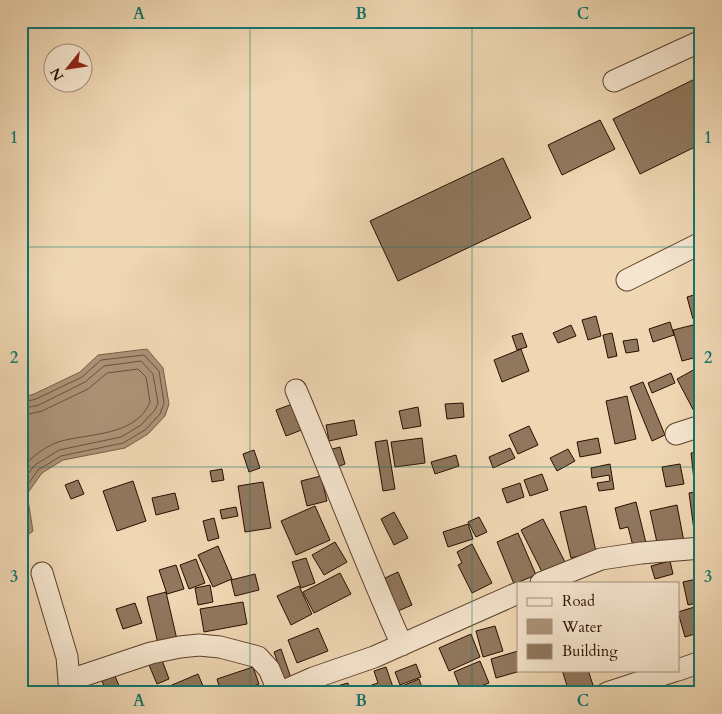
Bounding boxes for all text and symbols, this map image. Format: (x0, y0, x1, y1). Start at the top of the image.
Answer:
text: A (133, 3, 145, 25)
text: B (355, 3, 367, 25)
text: C (577, 3, 589, 25)
north arrow (42, 42, 92, 92)
text: N (46, 64, 68, 84)
text: 1 (10, 127, 18, 149)
text: 1 (704, 127, 712, 149)
text: 2 (10, 347, 18, 369)
text: 2 (704, 347, 712, 369)
text: 3 (10, 566, 18, 588)
text: 3 (704, 566, 712, 588)
legend (517, 582, 680, 672)
text: Road (562, 591, 595, 611)
text: Water (561, 617, 603, 637)
text: Building (562, 641, 618, 661)
text: A (133, 690, 145, 712)
text: B (355, 690, 367, 712)
text: C (577, 690, 589, 712)

